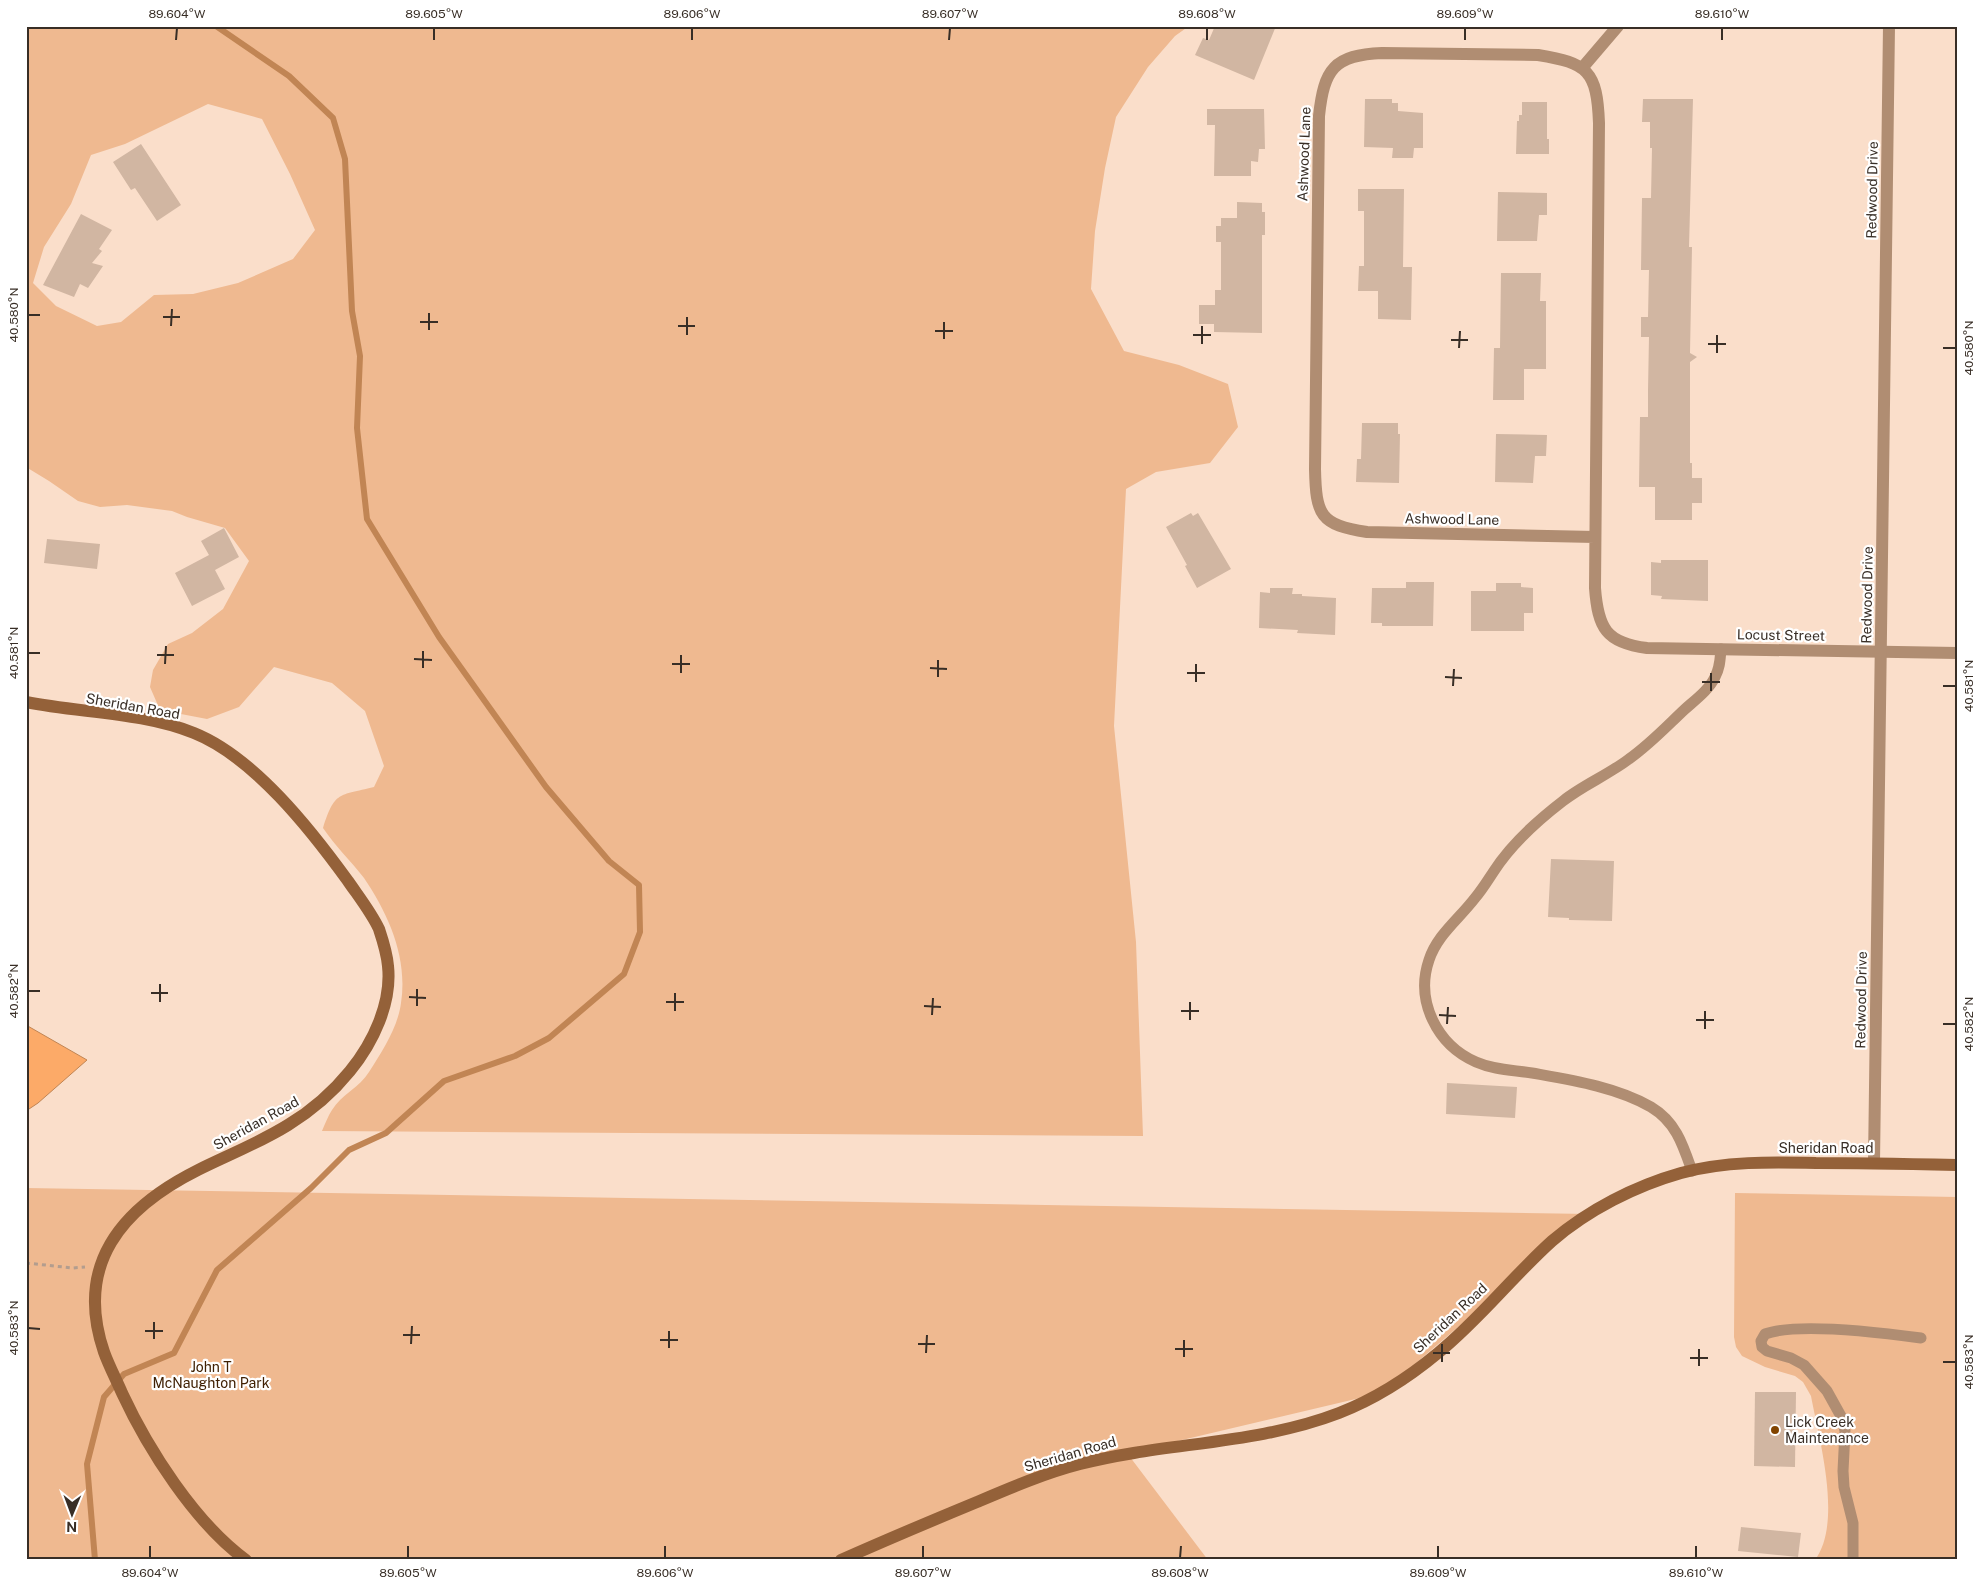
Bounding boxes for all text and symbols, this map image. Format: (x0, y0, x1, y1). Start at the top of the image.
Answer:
text: 89.604°W (148, 7, 206, 21)
text: 89.605°W (405, 7, 463, 21)
text: 89.606°W (663, 7, 721, 21)
text: 89.607°W (922, 7, 979, 21)
text: 89.608°W (1178, 7, 1236, 21)
text: 89.609°W (1436, 7, 1494, 21)
text: 89.610°W (1695, 7, 1750, 21)
street label: Ashwood Lane (1294, 106, 1314, 202)
street label: Redwood Drive (1863, 141, 1881, 239)
text: 40.580°N (7, 288, 21, 342)
text: 40.580°N (1962, 321, 1976, 375)
street label: Ashwood Lane (1405, 510, 1500, 528)
street label: Redwood Drive (1858, 546, 1876, 644)
street label: Locust Street (1737, 626, 1825, 644)
text: 40.581°N (7, 627, 21, 679)
text: 40.581°N (1962, 660, 1976, 712)
street label: Sheridan Road (85, 690, 181, 722)
street label: Redwood Drive (1852, 951, 1870, 1049)
text: 40.582°N (7, 964, 21, 1018)
text: 40.582°N (1962, 997, 1976, 1051)
street label: Sheridan Road (211, 1093, 301, 1153)
street label: Sheridan Road (1778, 1140, 1874, 1156)
street label: Sheridan Road (1410, 1280, 1490, 1356)
text: 40.583°N (7, 1300, 21, 1356)
text: 40.583°N (1962, 1334, 1976, 1390)
park label: John T McNaughton Park (152, 1359, 270, 1391)
place label: Lick Creek Maintenance (1785, 1414, 1869, 1446)
marker: Lick Creek Maintenance (1769, 1424, 1781, 1436)
street label: Sheridan Road (1022, 1433, 1118, 1475)
north arrow (48, 1488, 98, 1538)
text: N (66, 1519, 77, 1535)
text: 89.604°W (121, 1566, 179, 1580)
text: 89.605°W (379, 1566, 437, 1580)
text: 89.606°W (636, 1566, 694, 1580)
text: 89.607°W (895, 1566, 952, 1580)
text: 89.608°W (1151, 1566, 1209, 1580)
text: 89.609°W (1409, 1566, 1467, 1580)
text: 89.610°W (1669, 1566, 1724, 1580)

